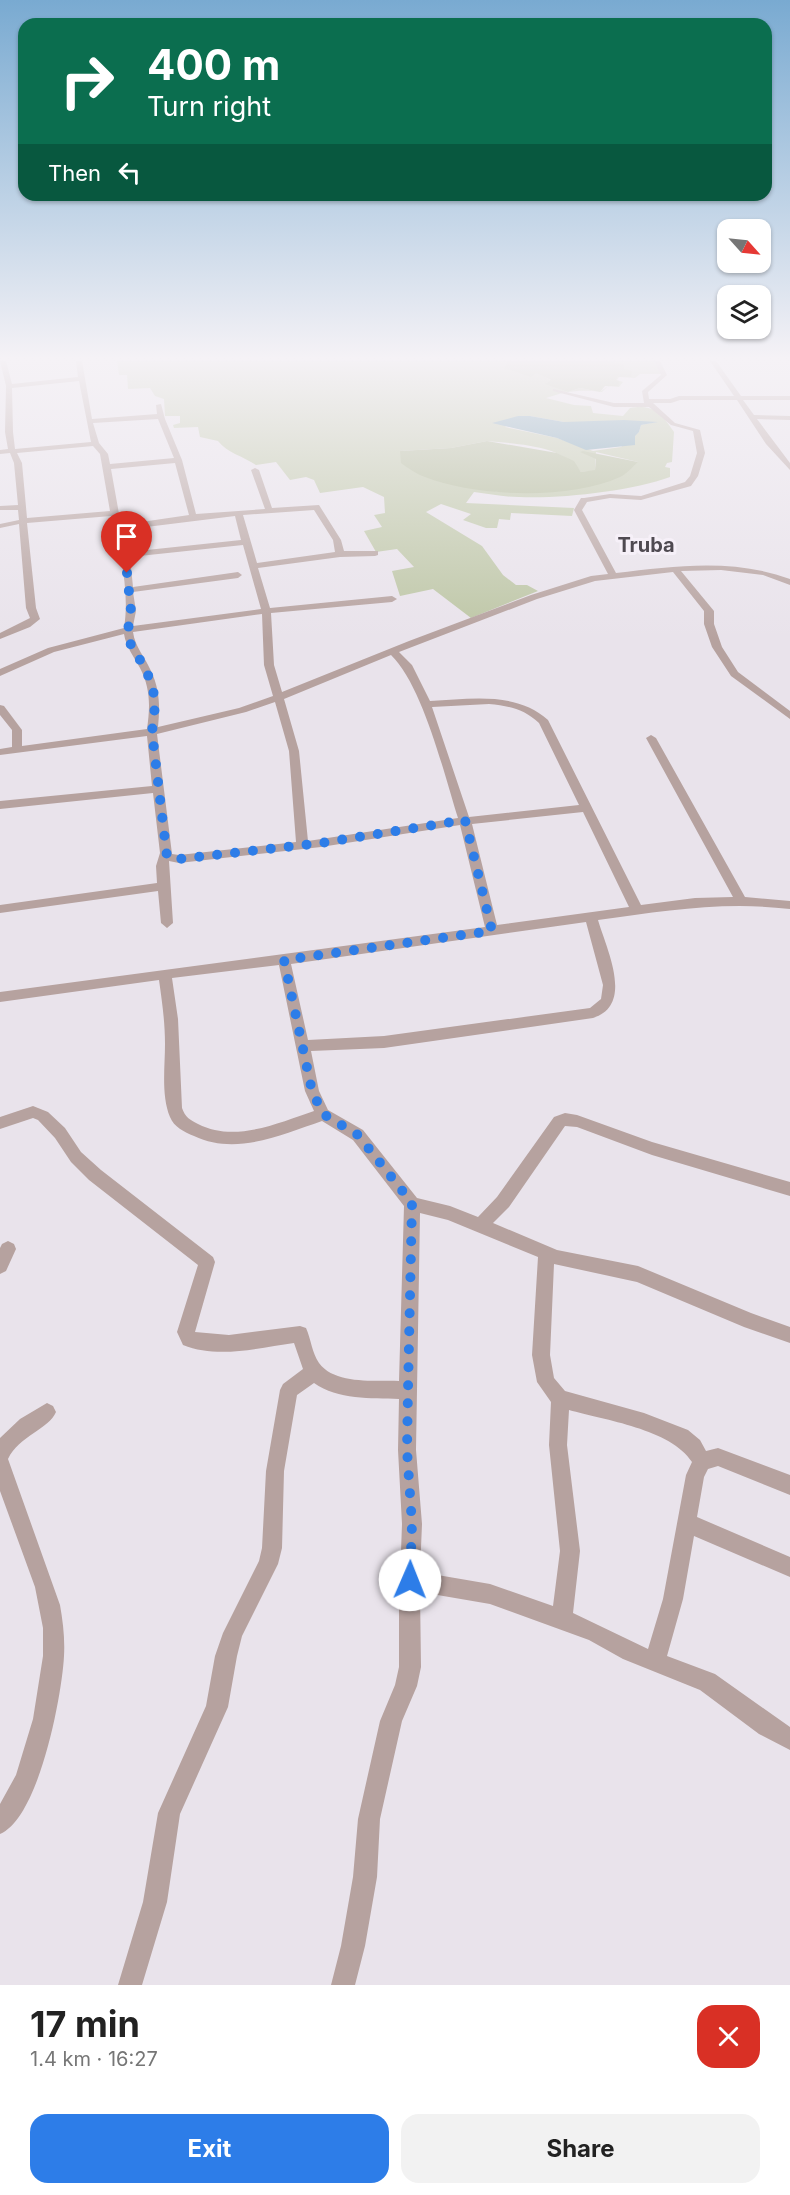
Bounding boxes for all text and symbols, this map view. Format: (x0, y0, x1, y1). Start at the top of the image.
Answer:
text: 400 m (147, 39, 280, 90)
icon: right (48, 42, 126, 120)
text: Turn right (147, 90, 271, 123)
icon: left (113, 156, 146, 189)
text: Then (48, 160, 101, 186)
north arrow (717, 219, 771, 273)
map controls (717, 219, 771, 339)
button: layers (717, 285, 771, 339)
pin (101, 511, 152, 573)
icon: arrive (110, 520, 143, 553)
district label: Truba (617, 533, 675, 557)
position arrow (378, 1548, 442, 1612)
text: 17 min (30, 2002, 140, 2046)
button: close (697, 2005, 760, 2068)
text: 1.4 km · 16:27 (30, 2047, 158, 2071)
button: Exit (30, 2114, 389, 2183)
button: Share (401, 2114, 760, 2183)

